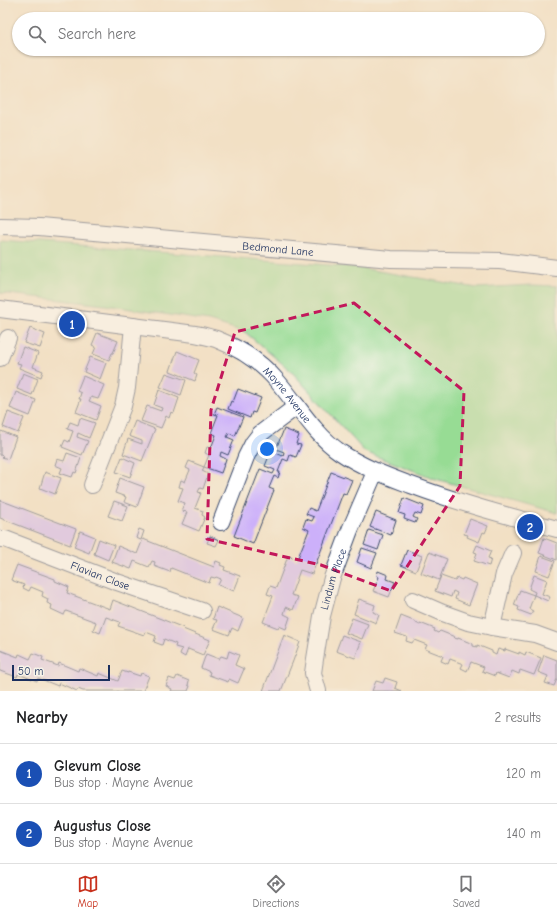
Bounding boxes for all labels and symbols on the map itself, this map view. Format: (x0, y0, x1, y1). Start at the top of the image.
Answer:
street label: Bedmond Lane (242, 239, 315, 258)
pin: 1 (59, 309, 85, 339)
street label: Mayne Avenue (261, 364, 314, 426)
your location (257, 439, 277, 459)
pin: 2 (517, 512, 543, 542)
street label: Lindum Place (317, 546, 349, 611)
street label: Flavian Close (69, 558, 132, 593)
scale bar (12, 663, 110, 682)

